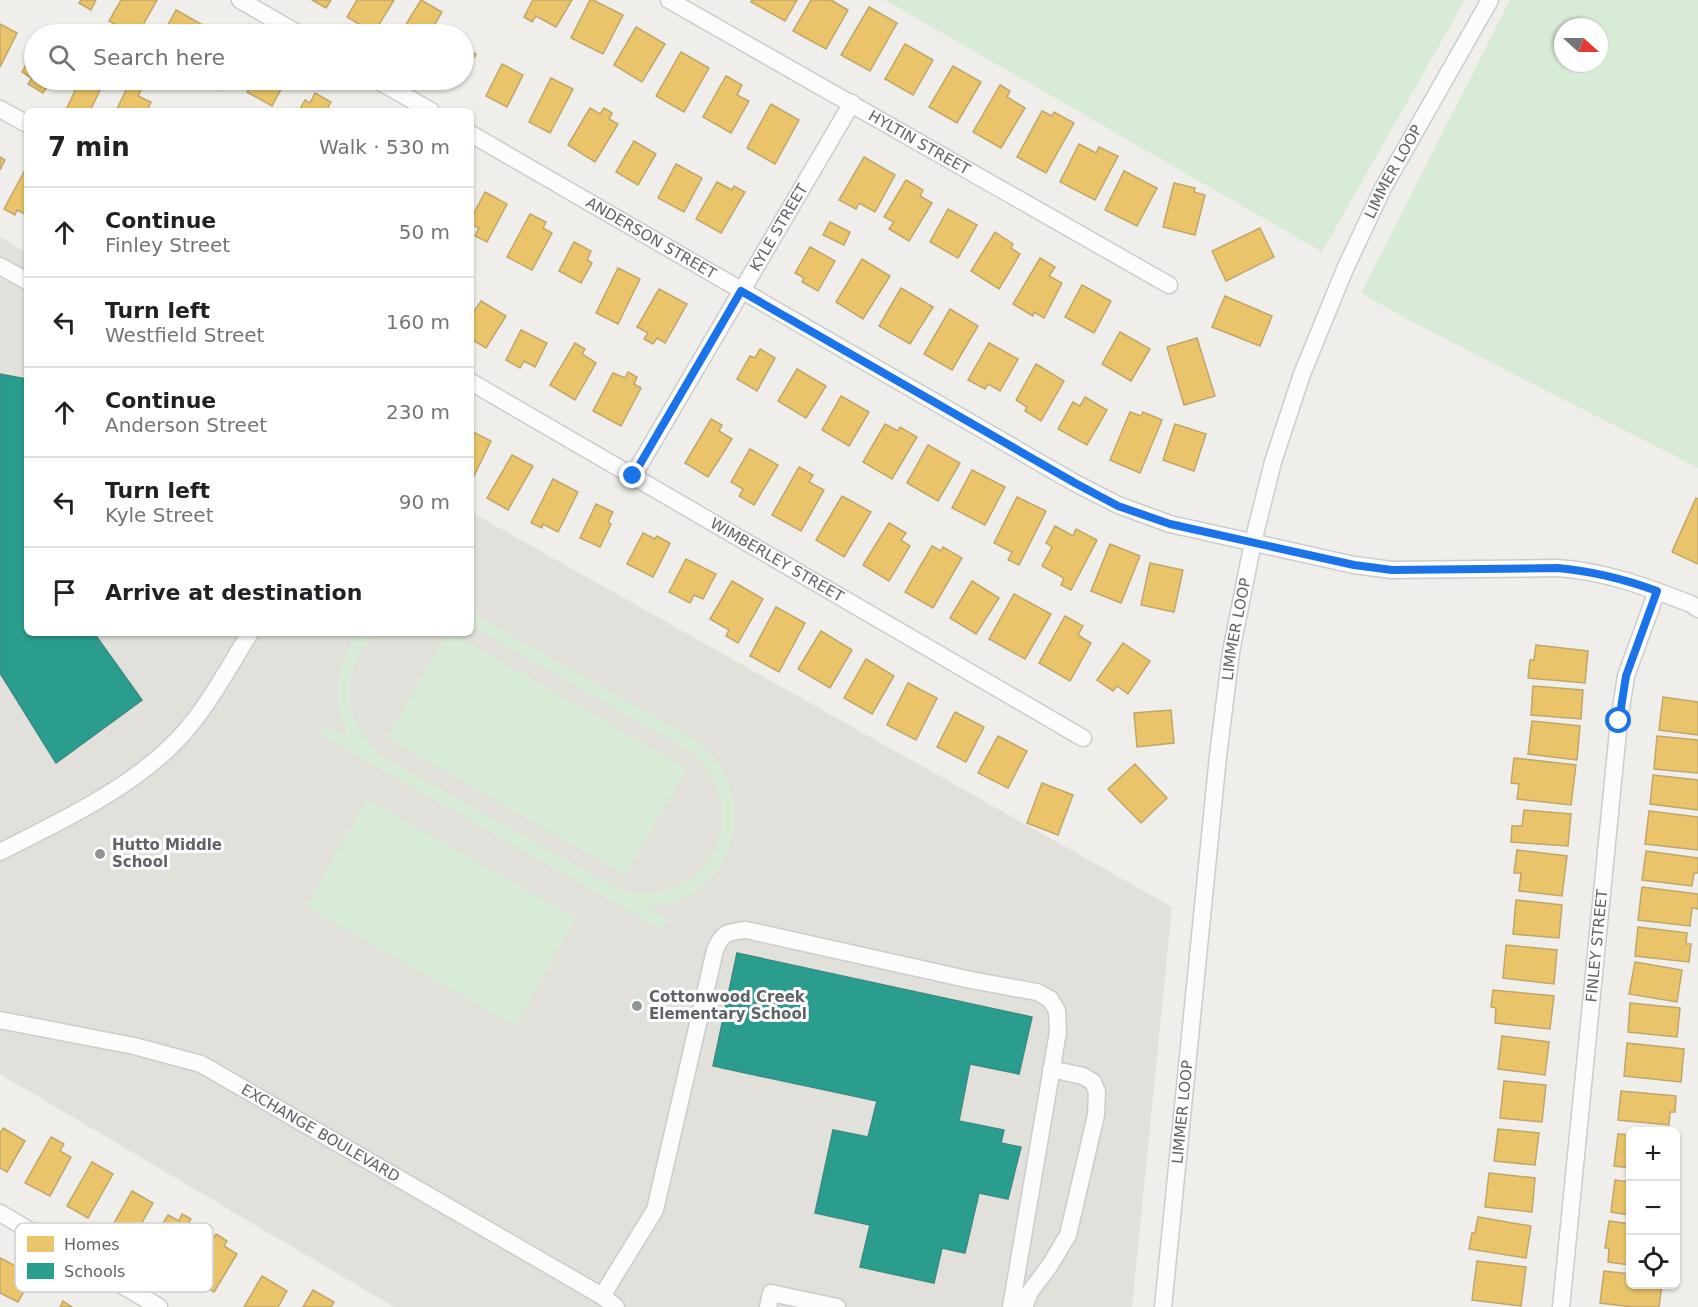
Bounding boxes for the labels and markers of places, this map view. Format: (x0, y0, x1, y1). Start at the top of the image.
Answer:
place label: Hutto Middle School (112, 836, 222, 871)
marker: Hutto Middle School (93, 847, 107, 861)
place label: Cottonwood Creek Elementary School (649, 988, 807, 1023)
marker: Cottonwood Creek Elementary School (630, 999, 644, 1013)

